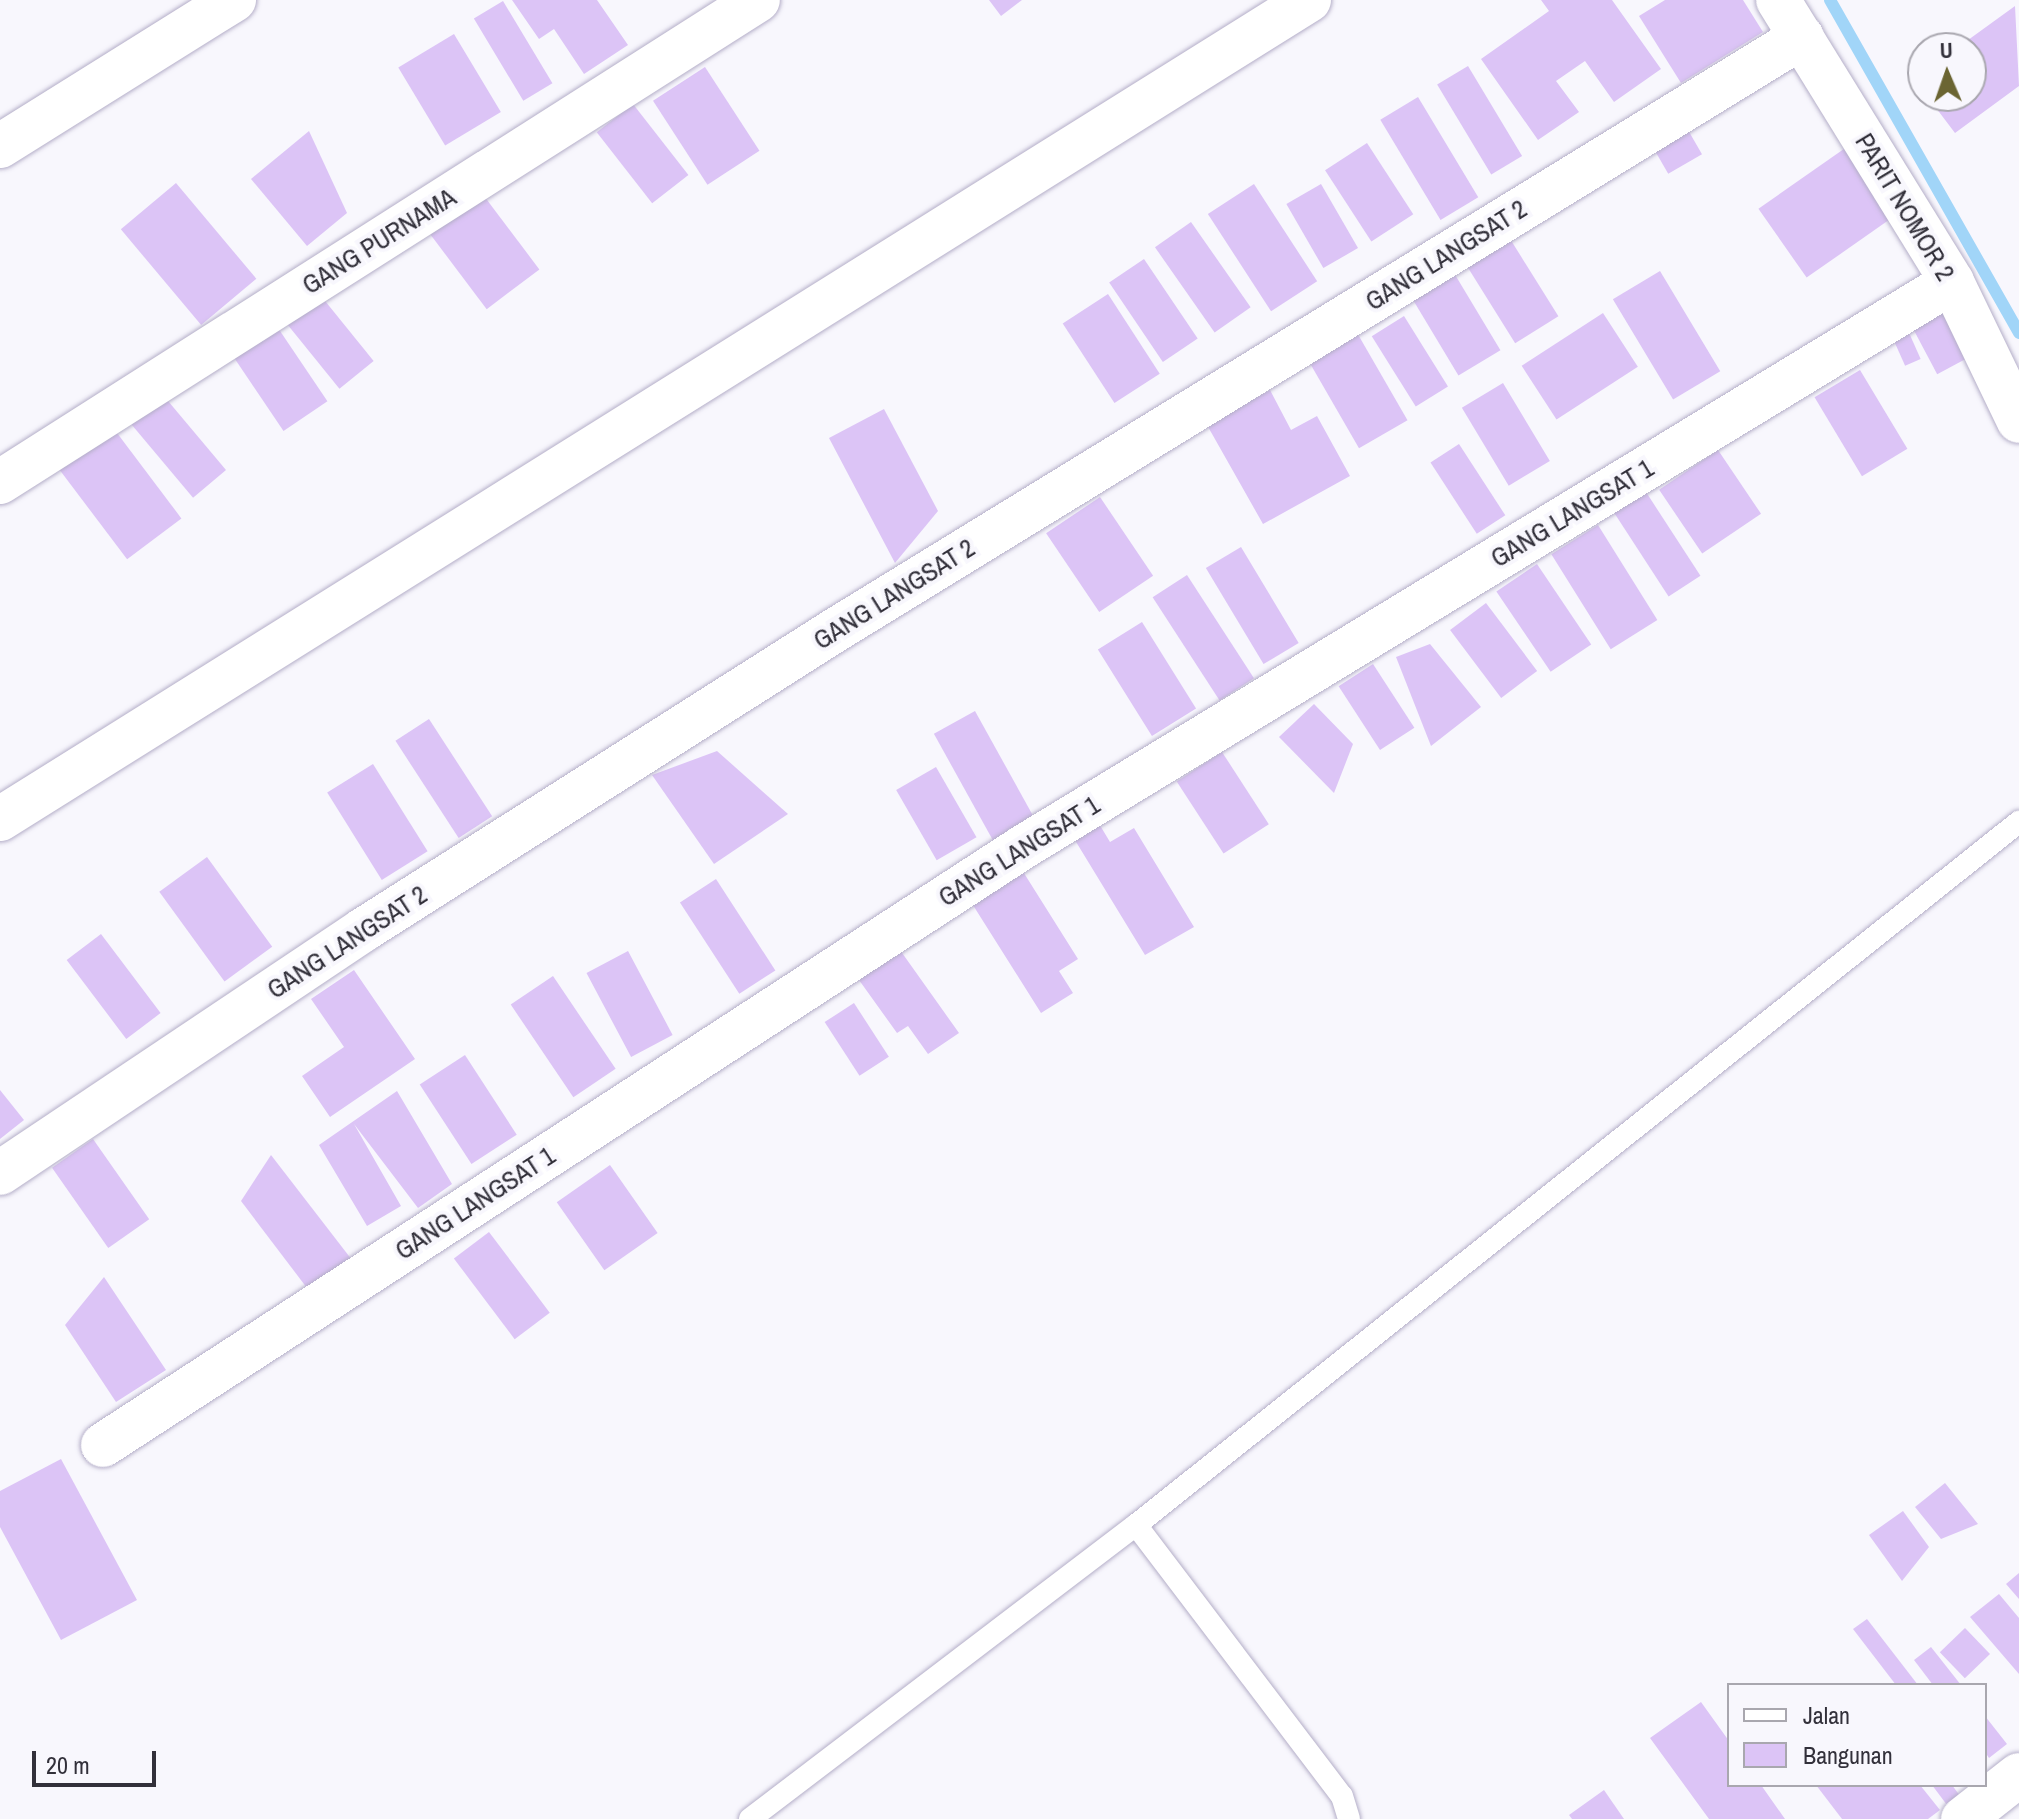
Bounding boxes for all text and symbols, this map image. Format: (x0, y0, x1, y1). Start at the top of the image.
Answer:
north arrow (1907, 32, 1987, 112)
text: U (1939, 35, 1953, 65)
street label: PARIT NOMOR 2 (1849, 128, 1961, 286)
street label: GANG PURNAMA (296, 181, 462, 301)
street label: GANG LANGSAT 2 (1360, 193, 1532, 317)
street label: GANG LANGSAT 1 (1485, 452, 1659, 574)
street label: GANG LANGSAT 2 (808, 532, 980, 656)
street label: GANG LANGSAT 1 (933, 789, 1105, 913)
street label: GANG LANGSAT 2 (261, 879, 433, 1005)
street label: GANG LANGSAT 1 (389, 1140, 561, 1266)
legend (1727, 1683, 1987, 1787)
text: Jalan (1803, 1699, 1850, 1731)
scale bar (36, 1735, 160, 1785)
text: Bangunan (1803, 1739, 1893, 1771)
text: 20 m (46, 1749, 90, 1781)

